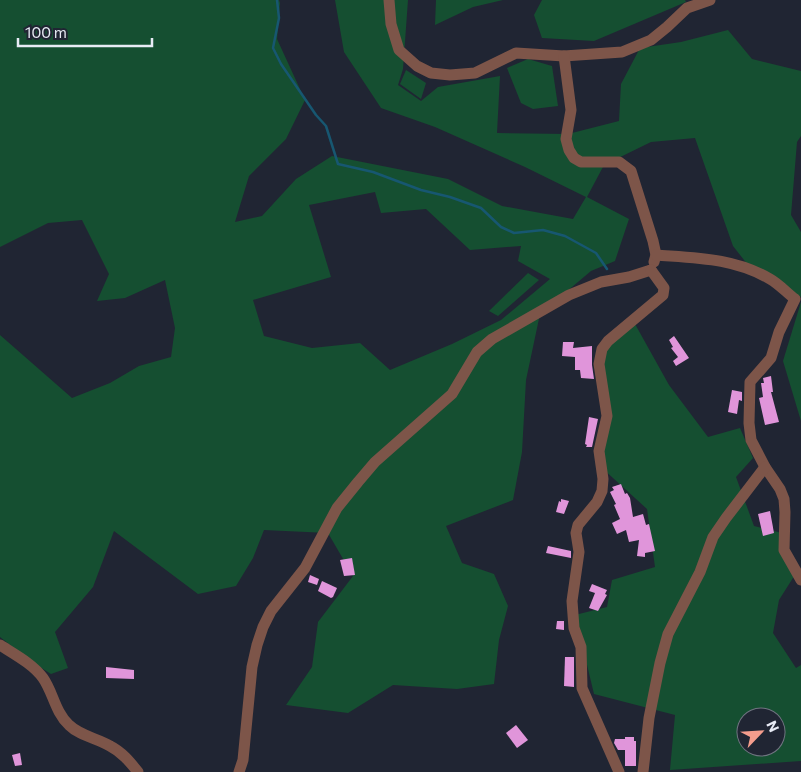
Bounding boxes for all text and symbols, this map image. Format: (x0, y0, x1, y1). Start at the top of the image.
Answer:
scale bar (18, 15, 151, 47)
text: 100 m (25, 23, 67, 41)
north arrow (736, 707, 786, 757)
text: N (763, 718, 783, 735)

